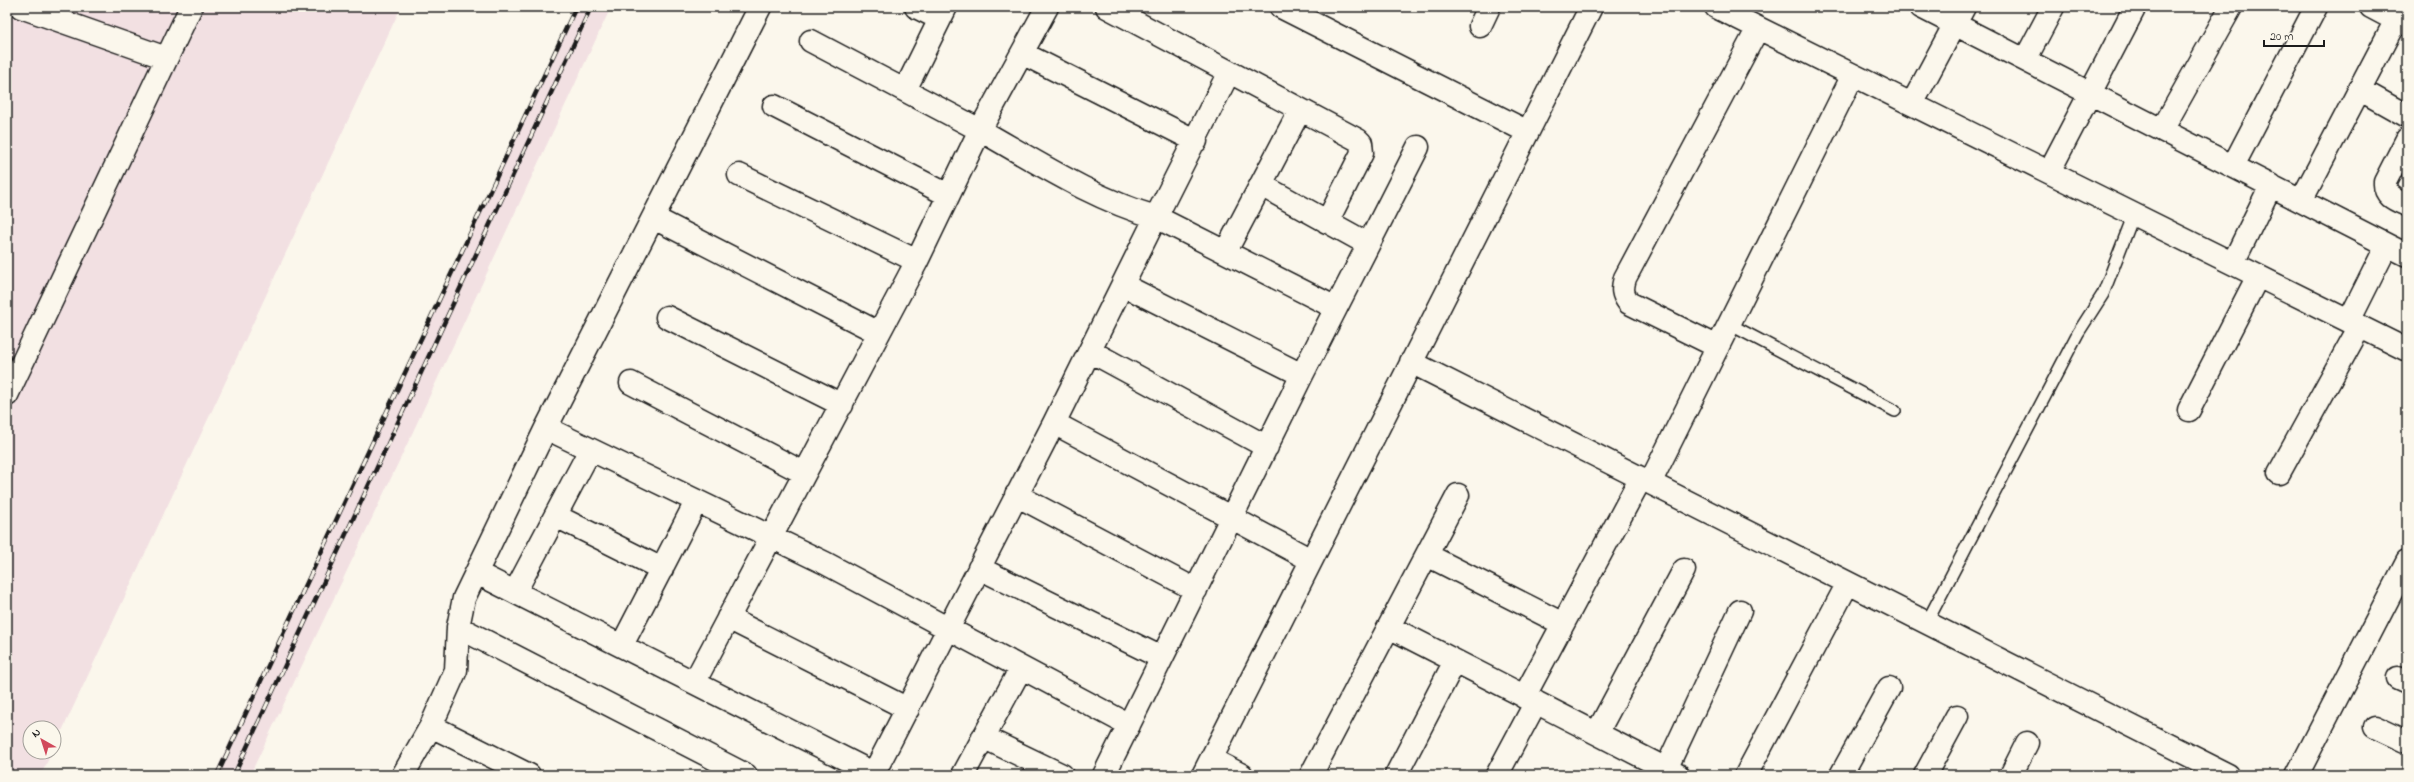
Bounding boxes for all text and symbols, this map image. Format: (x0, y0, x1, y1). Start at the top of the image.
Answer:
scale bar (2264, 22, 2324, 48)
text: 20 m (2270, 28, 2293, 46)
north arrow (22, 720, 62, 760)
text: N (28, 724, 44, 742)

